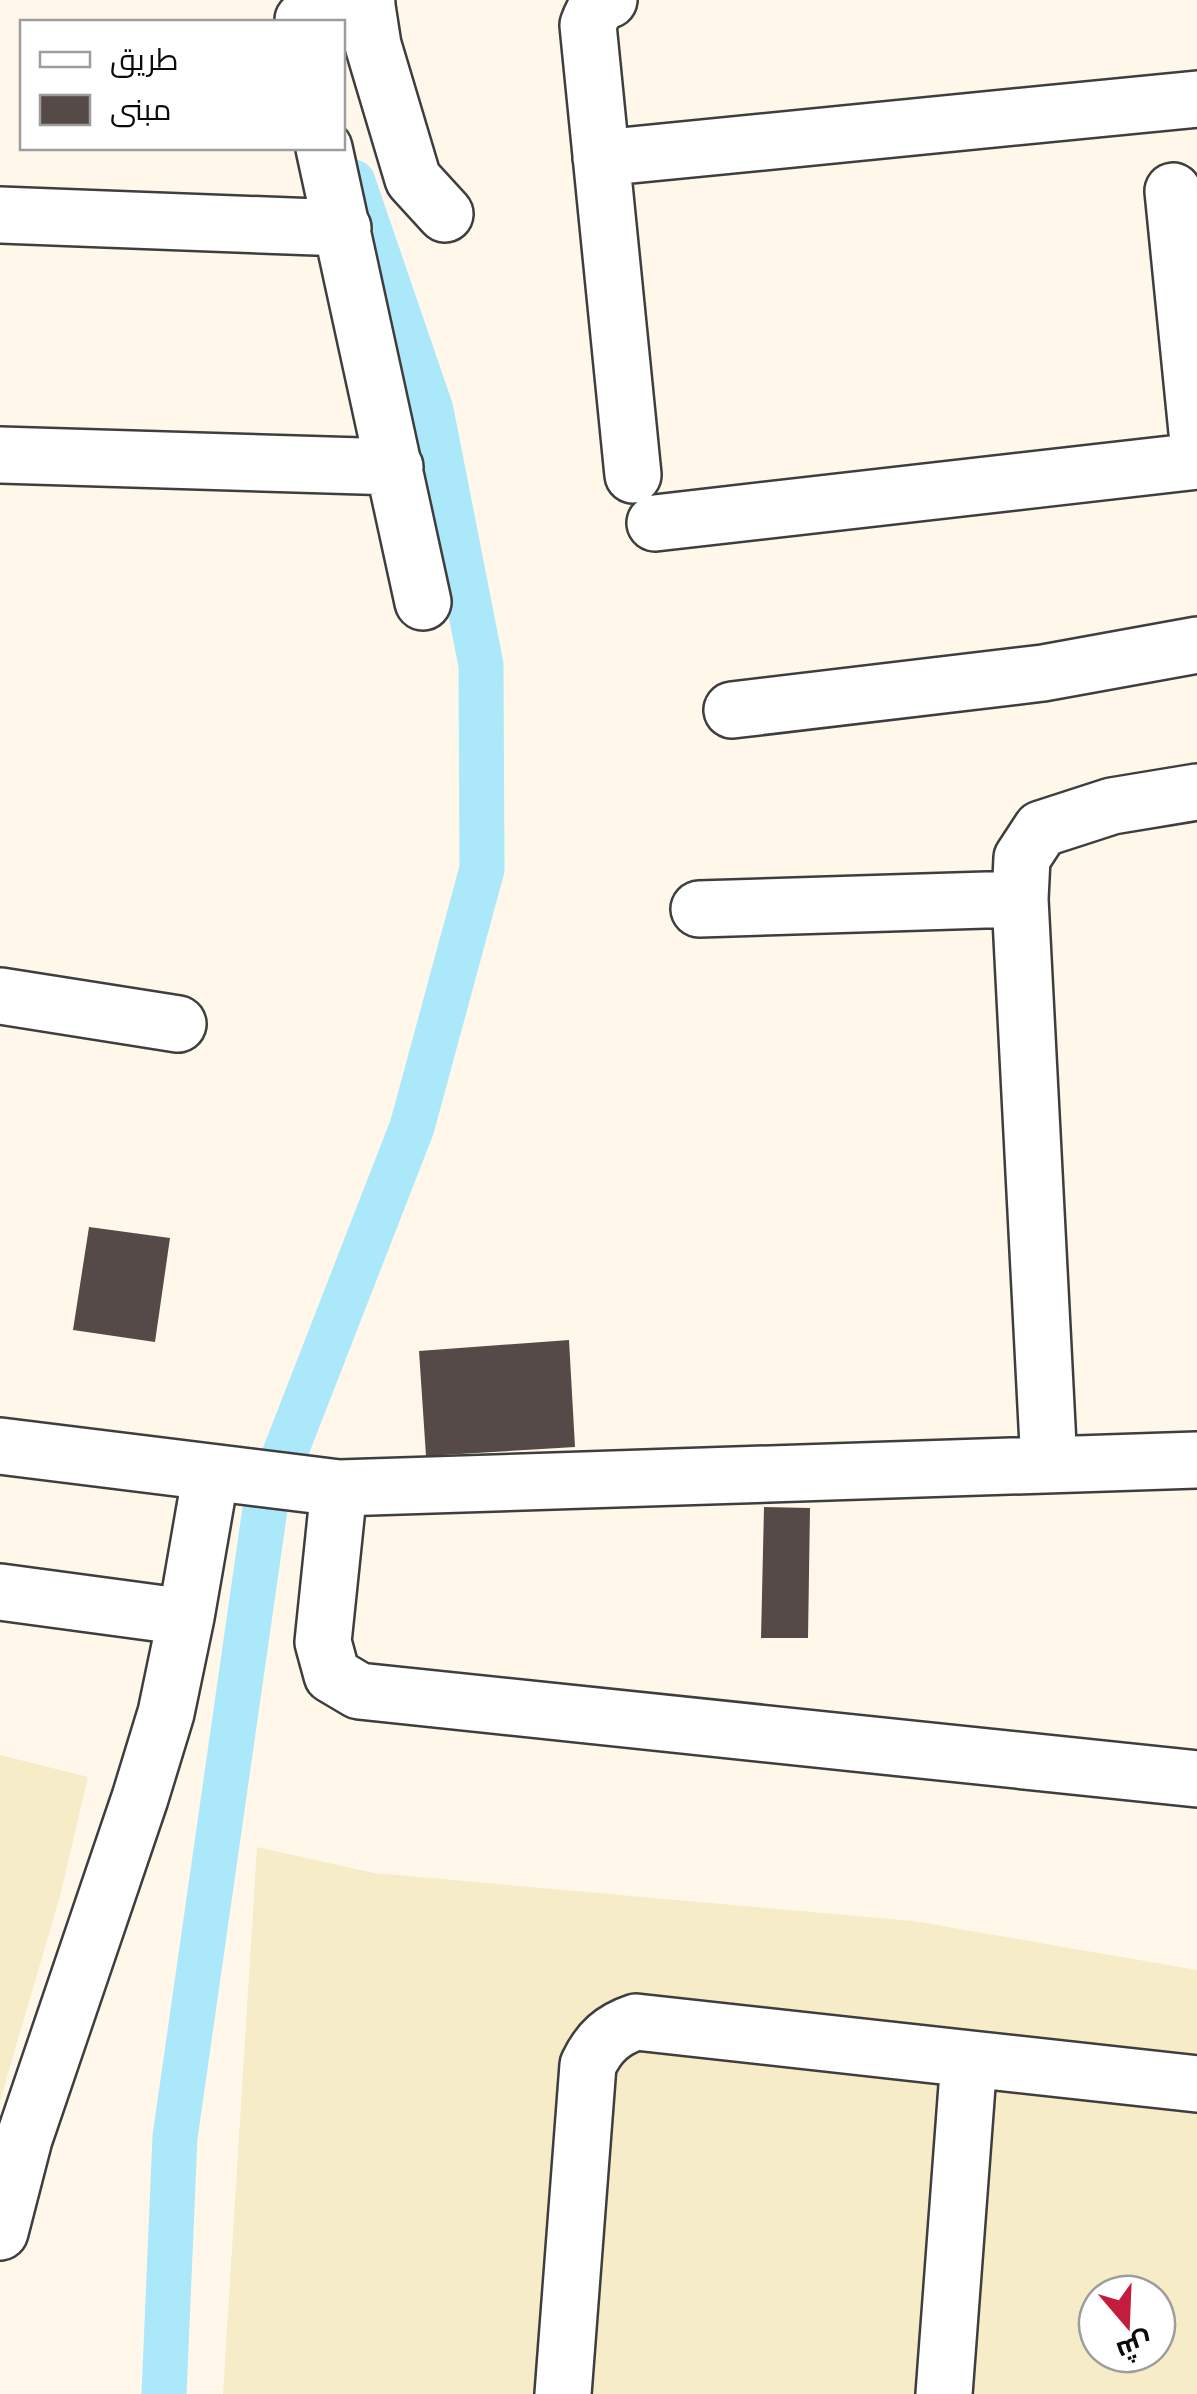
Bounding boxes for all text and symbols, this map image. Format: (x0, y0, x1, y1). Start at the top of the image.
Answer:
legend (20, 20, 345, 150)
text: طريق (110, 39, 179, 78)
text: مبنى (110, 89, 171, 128)
north arrow (1077, 2274, 1177, 2374)
text: ش (1112, 2325, 1158, 2371)

